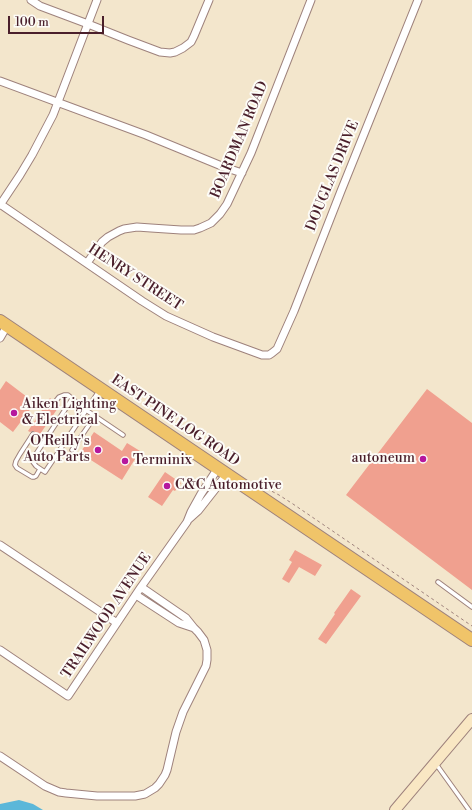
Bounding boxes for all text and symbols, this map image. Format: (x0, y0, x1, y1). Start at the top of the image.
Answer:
scale bar (10, 8, 106, 34)
text: 100 m (15, 15, 49, 30)
street label: BOARDMAN ROAD (208, 79, 272, 201)
street label: DOUGLAS DRIVE (303, 118, 363, 234)
street label: HENRY STREET (85, 241, 185, 315)
street label: EAST PINE LOG ROAD (108, 372, 242, 470)
place label: Aiken Lighting & Electrical (22, 397, 116, 430)
marker: Aiken Lighting & Electrical (9, 408, 19, 418)
place label: O'Reilly's Auto Parts (24, 434, 90, 466)
marker: O'Reilly's Auto Parts (93, 445, 103, 455)
place label: autoneum (352, 451, 415, 467)
place label: Terminix (133, 453, 192, 469)
marker: autoneum (418, 454, 428, 464)
marker: Terminix (120, 456, 130, 466)
place label: C&C Automotive (175, 478, 282, 494)
marker: C&C Automotive (162, 481, 172, 491)
street label: TRAILWOOD AVENUE (59, 550, 155, 682)

